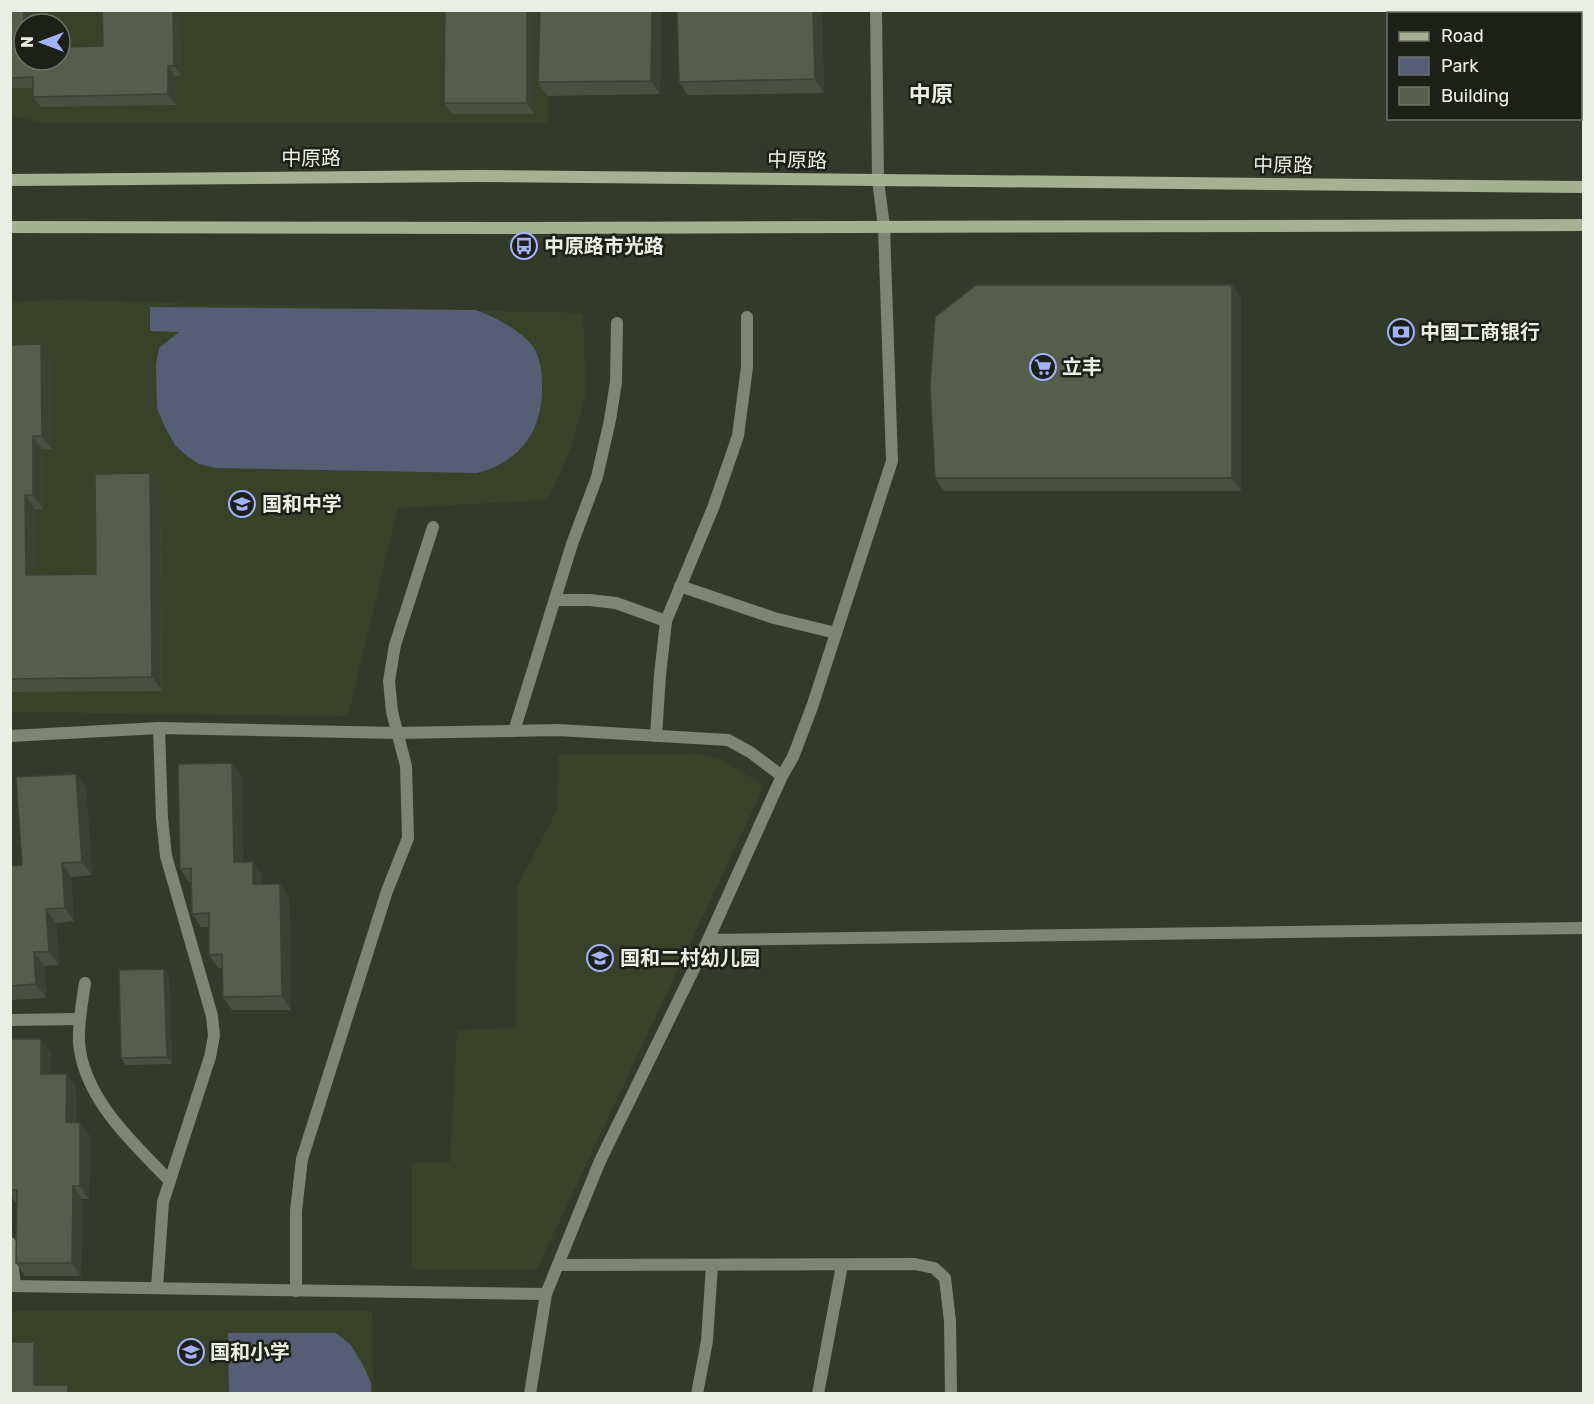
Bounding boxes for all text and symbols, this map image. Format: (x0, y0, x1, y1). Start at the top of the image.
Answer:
north arrow (12, 12, 72, 72)
legend (1387, 12, 1582, 120)
text: Road (1441, 25, 1484, 47)
text: N (18, 36, 37, 48)
text: Park (1441, 55, 1479, 77)
district label: 中原 (909, 81, 953, 108)
text: Building (1441, 85, 1509, 107)
street label: 中原路 (281, 146, 341, 170)
street label: 中原路 (767, 147, 827, 173)
street label: 中原路 (1253, 152, 1313, 178)
bus stop icon: 中原路市光路 (509, 231, 539, 261)
place label: 中原路市光路 (544, 234, 664, 258)
bank icon: 中国工商银行 (1386, 317, 1416, 347)
place label: 中国工商银行 (1420, 320, 1540, 344)
supermarket icon: 立丰 (1028, 352, 1058, 382)
place label: 立丰 (1062, 355, 1102, 379)
school or university icon: 国和中学 (227, 489, 257, 519)
place label: 国和中学 (262, 492, 342, 516)
school or university icon: 国和二村幼儿园 (585, 943, 615, 973)
place label: 国和二村幼儿园 (620, 946, 760, 970)
school or university icon: 国和小学 (176, 1337, 206, 1367)
place label: 国和小学 (210, 1340, 290, 1364)

